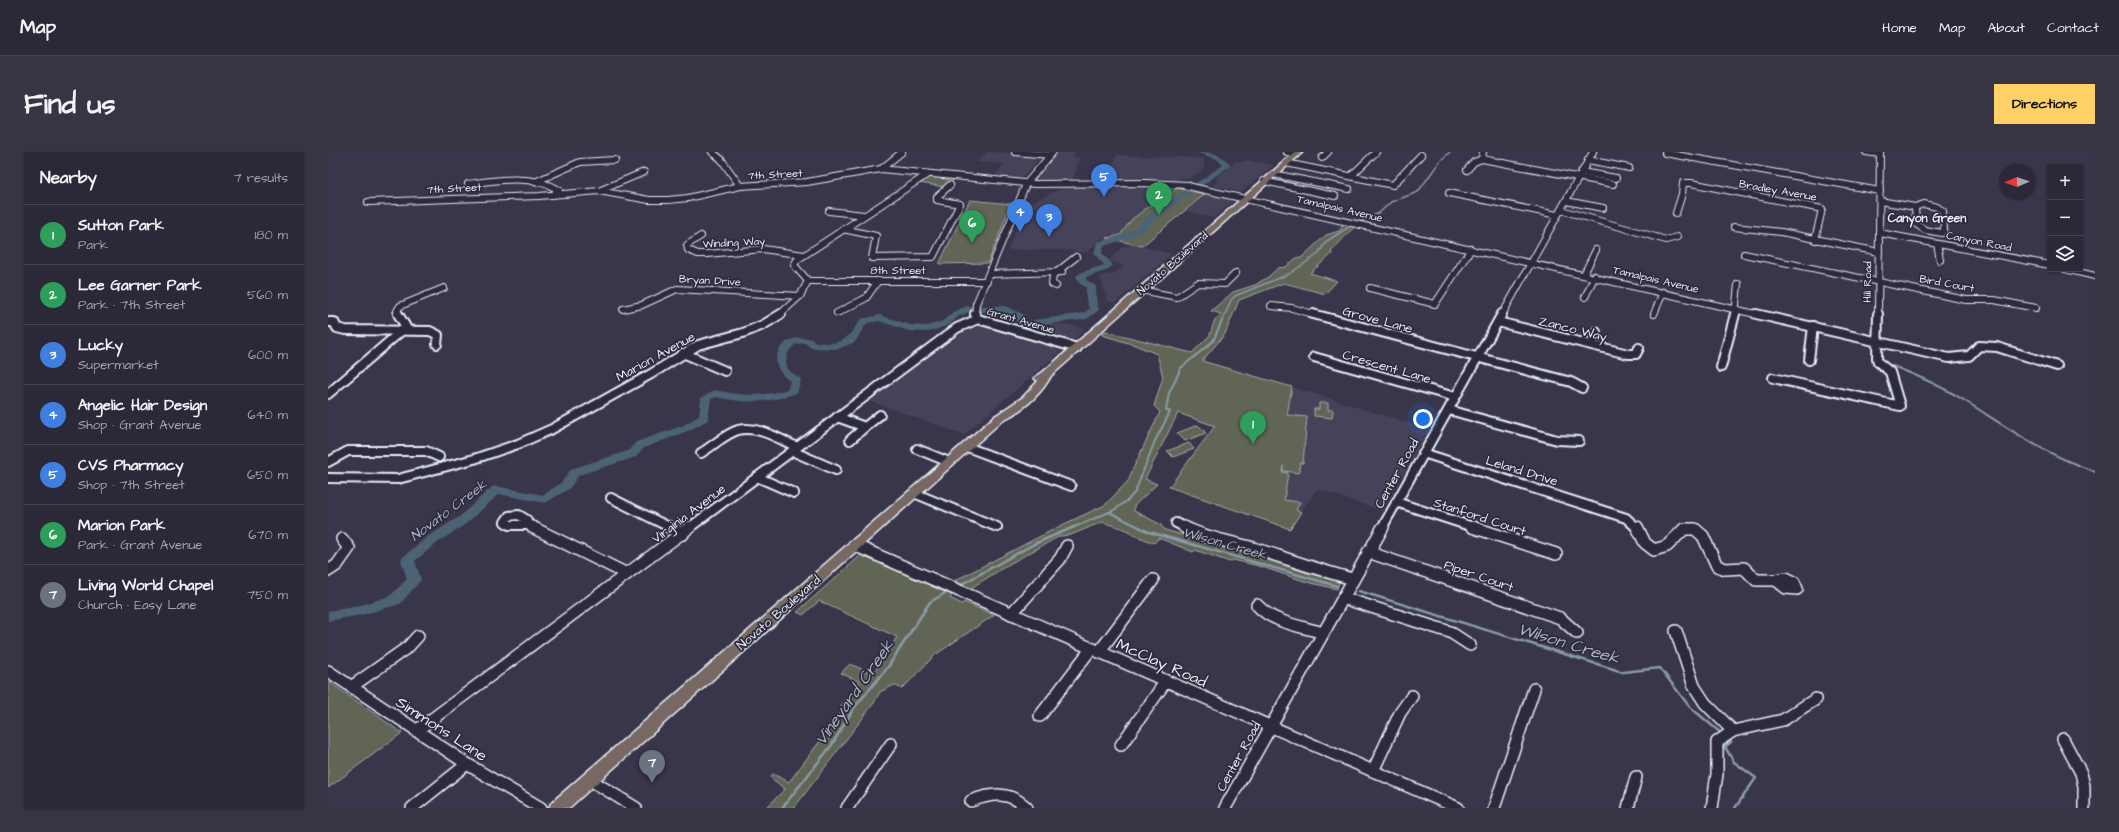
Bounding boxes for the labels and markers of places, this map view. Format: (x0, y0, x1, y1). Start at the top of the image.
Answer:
pin: 5 (1091, 164, 1117, 197)
pin: 2 (1146, 182, 1172, 215)
pin: 4 (1007, 199, 1033, 232)
pin: 3 (1036, 204, 1062, 237)
pin: 6 (959, 210, 985, 243)
pin: 1 (1240, 411, 1266, 444)
pin: 7 (639, 750, 665, 783)

